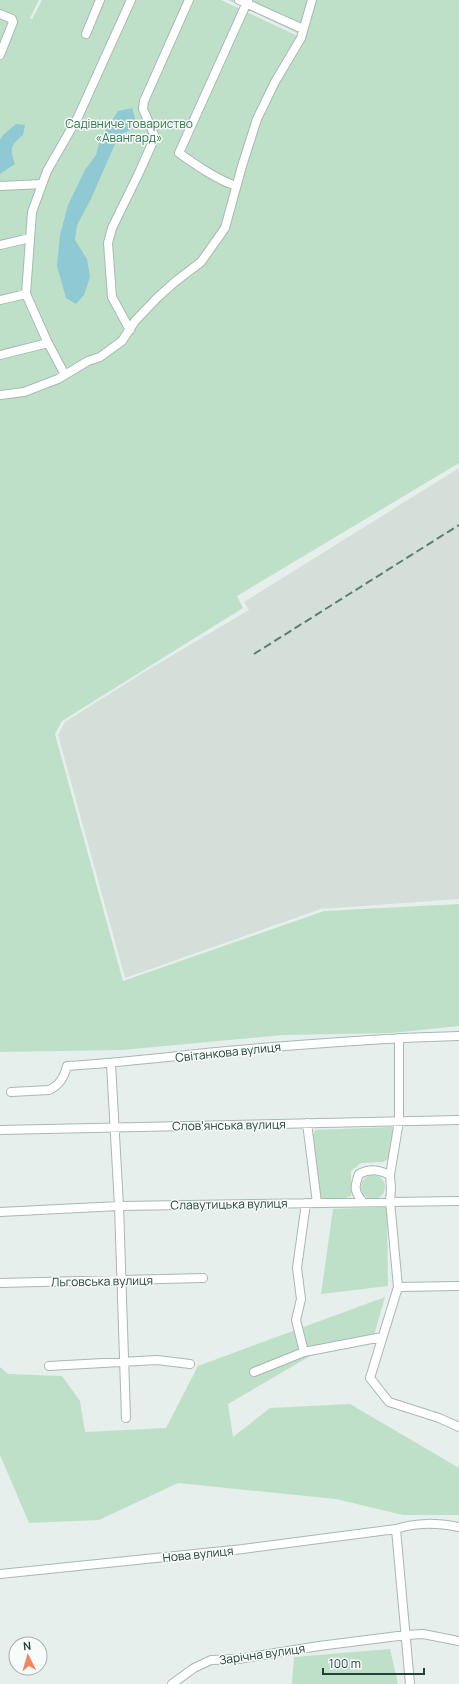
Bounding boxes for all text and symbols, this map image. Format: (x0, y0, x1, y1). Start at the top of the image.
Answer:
park label: Садівниче товариство «Авангард» (65, 115, 193, 146)
street label: Світанкова вулиця (174, 1038, 282, 1066)
street label: Словʼянська вулиця (172, 1116, 286, 1134)
street label: Славутицька вулиця (170, 1194, 288, 1214)
street label: Льговська вулиця (51, 1272, 153, 1290)
street label: Нова вулиця (162, 1542, 234, 1566)
north arrow (8, 1636, 48, 1676)
text: N (22, 1638, 32, 1653)
street label: Зарічна вулиця (218, 1640, 306, 1668)
scale bar (323, 1650, 424, 1676)
text: 100 m (329, 1655, 361, 1672)

